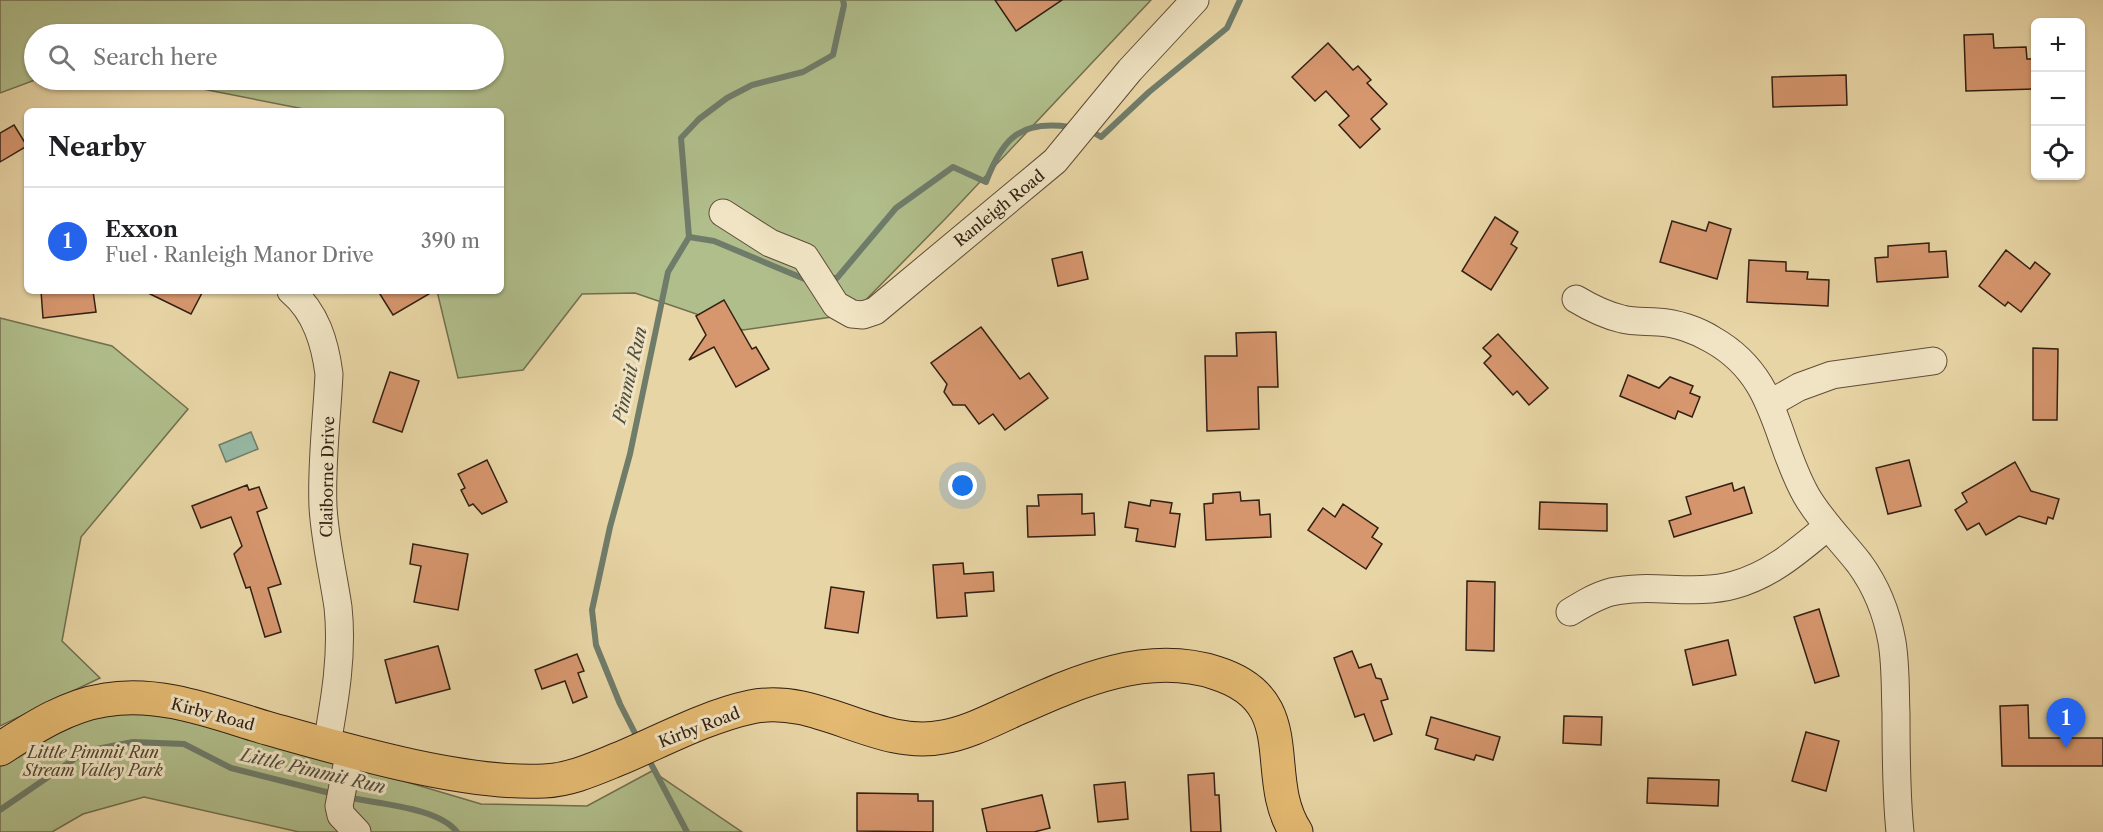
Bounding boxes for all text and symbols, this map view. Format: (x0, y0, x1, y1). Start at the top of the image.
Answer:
map controls (2031, 18, 2085, 180)
button: + (2031, 18, 2085, 72)
search box (24, 24, 504, 90)
icon: search (45, 41, 78, 74)
text: Search here (93, 44, 218, 71)
button: − (2031, 72, 2085, 126)
button: locate (2031, 126, 2085, 180)
text: Nearby (48, 131, 146, 163)
street label: Ranleigh Road (950, 165, 1049, 251)
text: Exxon (105, 216, 178, 243)
text: 1 (63, 229, 72, 253)
text: 390 m (421, 229, 480, 253)
text: Fuel · Ranleigh Manor Drive (105, 243, 374, 267)
water label: Pimmit Run (608, 324, 652, 428)
street label: Claiborne Drive (316, 416, 338, 538)
your location (948, 471, 977, 500)
street label: Kirby Road (169, 693, 257, 735)
pin: 1 (2046, 698, 2086, 748)
street label: Kirby Road (655, 702, 743, 752)
park label: Little Pimmit Run Stream Valley Park (22, 742, 163, 780)
water label: Little Pimmit Run (236, 743, 388, 798)

